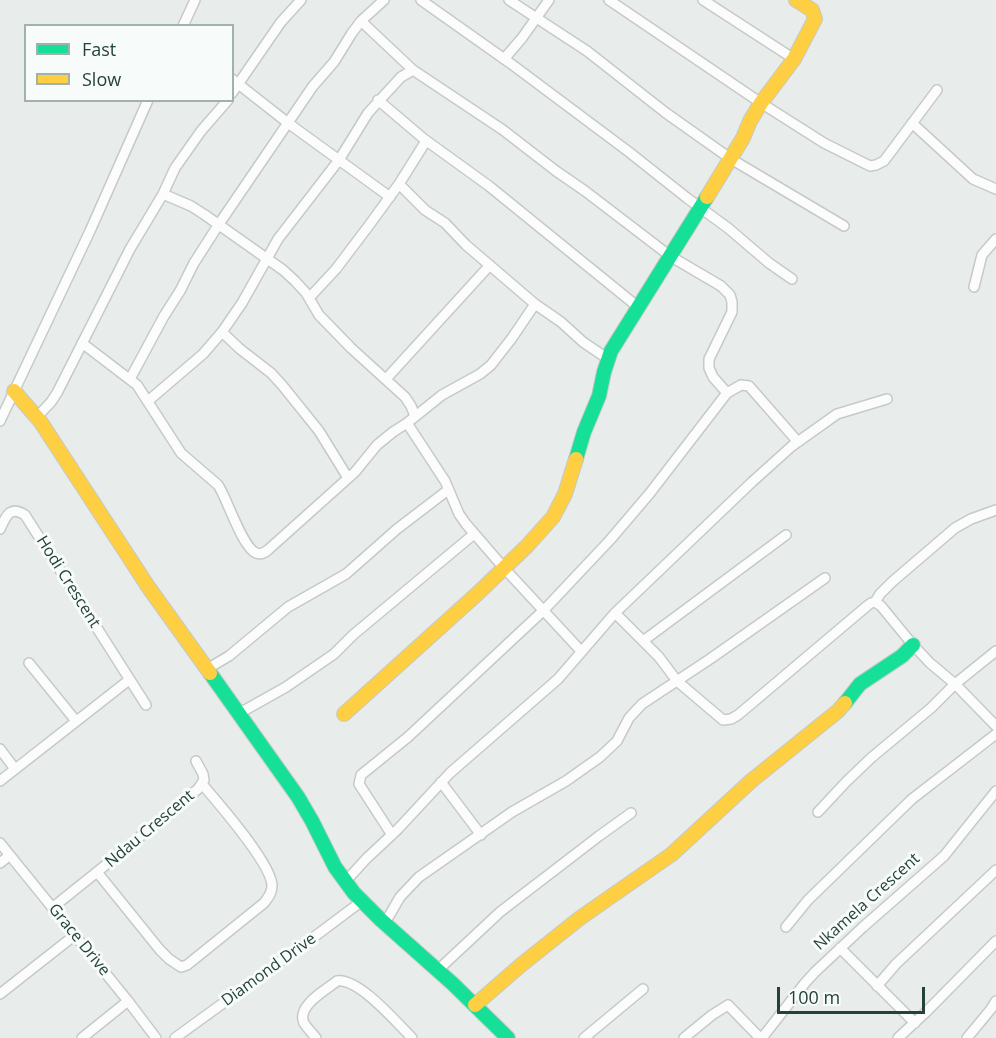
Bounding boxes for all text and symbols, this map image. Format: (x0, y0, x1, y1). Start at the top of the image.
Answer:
legend (24, 24, 234, 102)
text: Fast (82, 37, 116, 61)
text: Slow (82, 67, 121, 91)
street label: Hodi Crescent (32, 532, 104, 632)
street label: Ndau Crescent (102, 786, 198, 872)
street label: Nkamela Crescent (810, 849, 924, 955)
street label: Grace Drive (44, 900, 114, 980)
street label: Diamond Drive (218, 929, 320, 1011)
scale bar (780, 975, 928, 1013)
text: 100 m (788, 985, 840, 1009)

